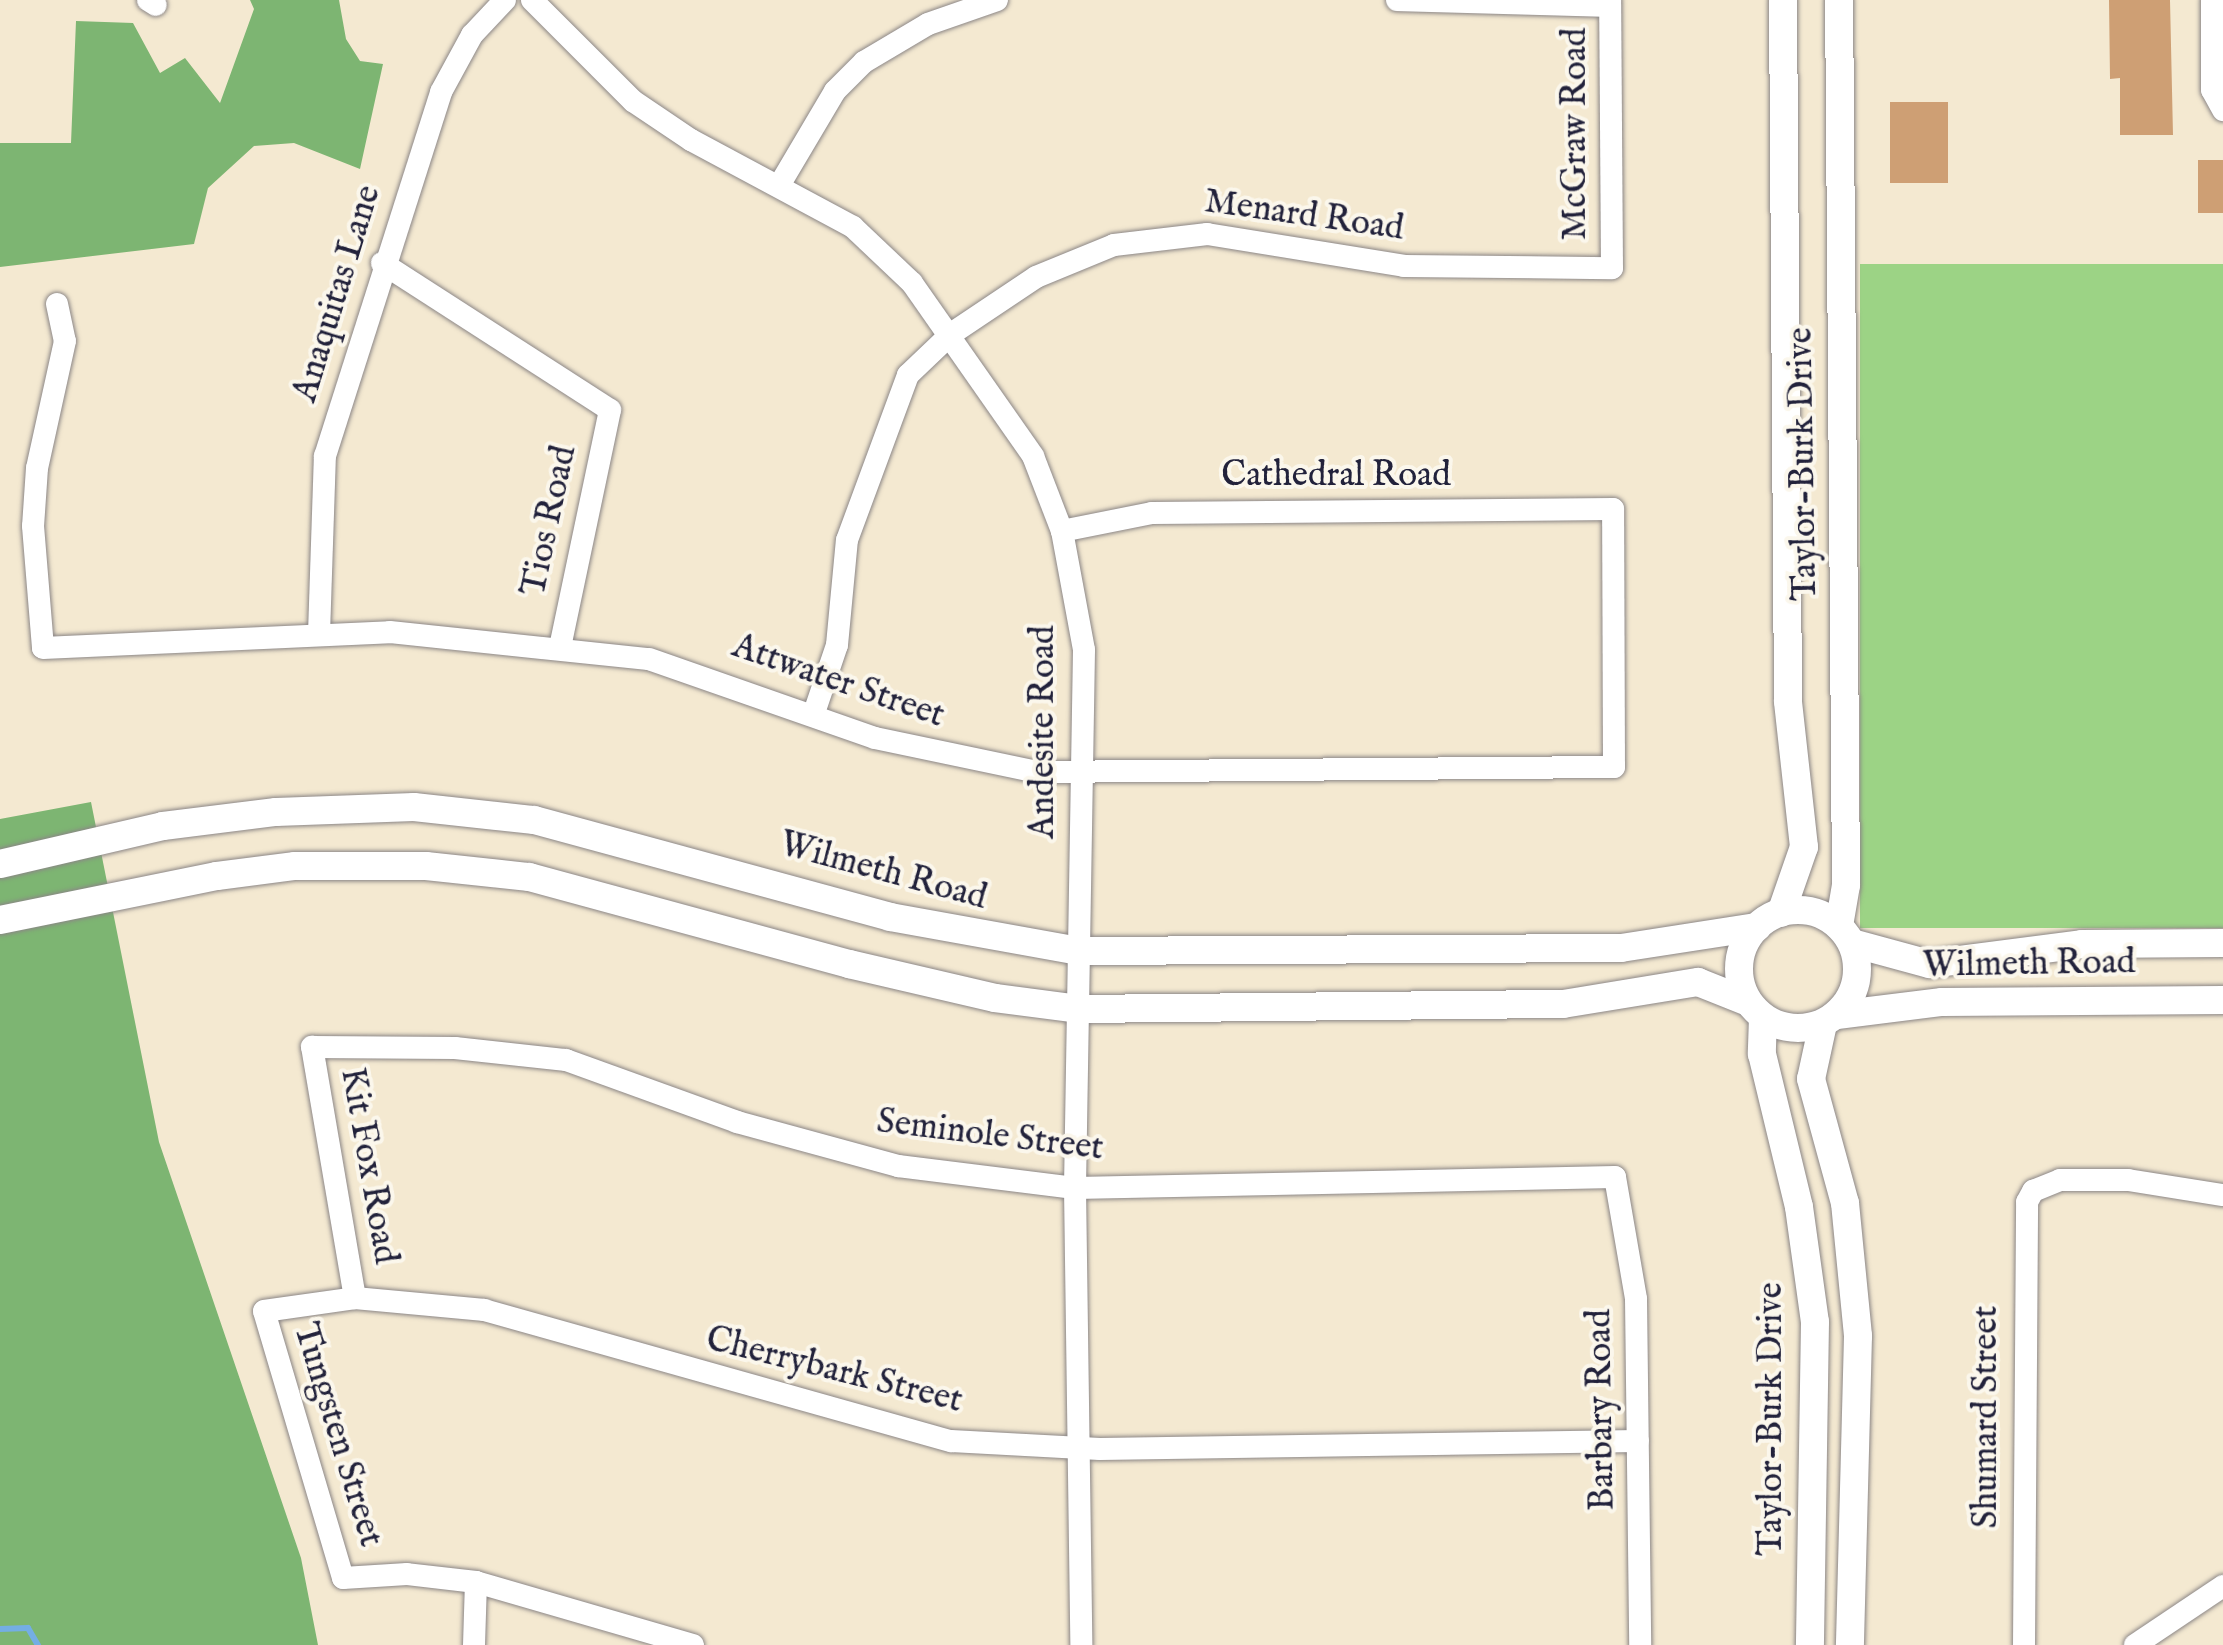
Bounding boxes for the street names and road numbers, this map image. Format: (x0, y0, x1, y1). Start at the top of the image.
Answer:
street label: McGraw Road (1555, 28, 1597, 240)
street label: Anaquitas Lane (285, 181, 391, 407)
street label: Menard Road (1202, 181, 1406, 251)
street label: Taylor-Burk Drive (1781, 327, 1827, 601)
street label: Tios Road (514, 442, 586, 600)
street label: Cathedral Road (1221, 455, 1451, 497)
street label: Andesite Road (1023, 625, 1065, 839)
street label: Attwater Street (727, 626, 949, 738)
street label: Wilmeth Road (775, 824, 991, 920)
street label: Wilmeth Road (1922, 942, 2136, 988)
street label: Kit Fox Road (330, 1065, 406, 1267)
street label: Seminole Street (874, 1101, 1106, 1171)
street label: Taylor-Burk Drive (1751, 1282, 1793, 1556)
street label: Shumard Street (1966, 1306, 2008, 1528)
street label: Barbary Road (1579, 1309, 1625, 1511)
street label: Tungsten Street (283, 1318, 391, 1552)
street label: Cherrybark Street (702, 1319, 966, 1423)

